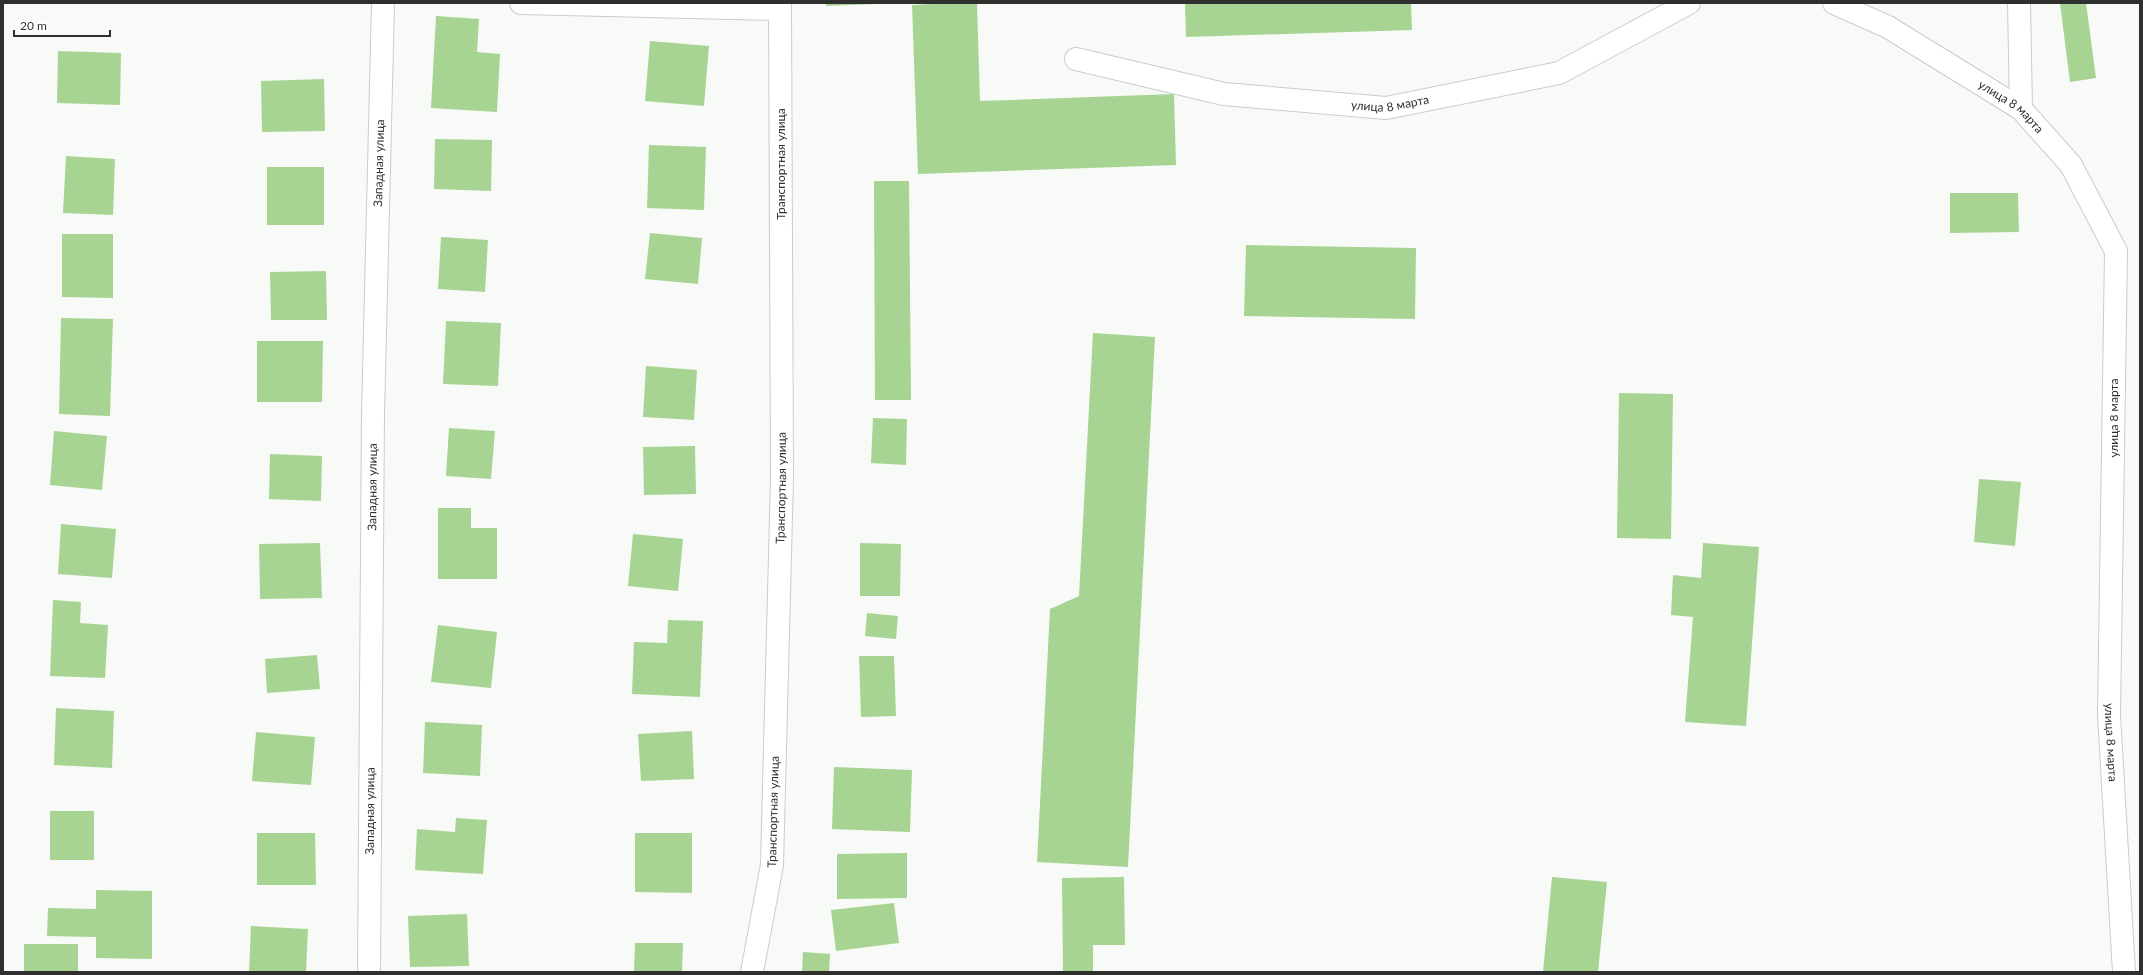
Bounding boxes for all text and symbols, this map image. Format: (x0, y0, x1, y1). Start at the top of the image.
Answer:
scale bar (14, 12, 110, 38)
text: 20 m (20, 18, 47, 33)
street label: улица 8 марта (1976, 77, 2047, 136)
street label: улица 8 марта (1350, 91, 1430, 115)
street label: Транспортная улица (773, 108, 788, 220)
street label: Западная улица (370, 119, 387, 207)
street label: улица 8 марта (2106, 379, 2121, 457)
street label: Транспортная улица (772, 432, 789, 544)
street label: Западная улица (364, 443, 380, 531)
street label: улица 8 марта (2102, 703, 2121, 782)
street label: Транспортная улица (764, 756, 782, 868)
street label: Западная улица (362, 767, 377, 855)

